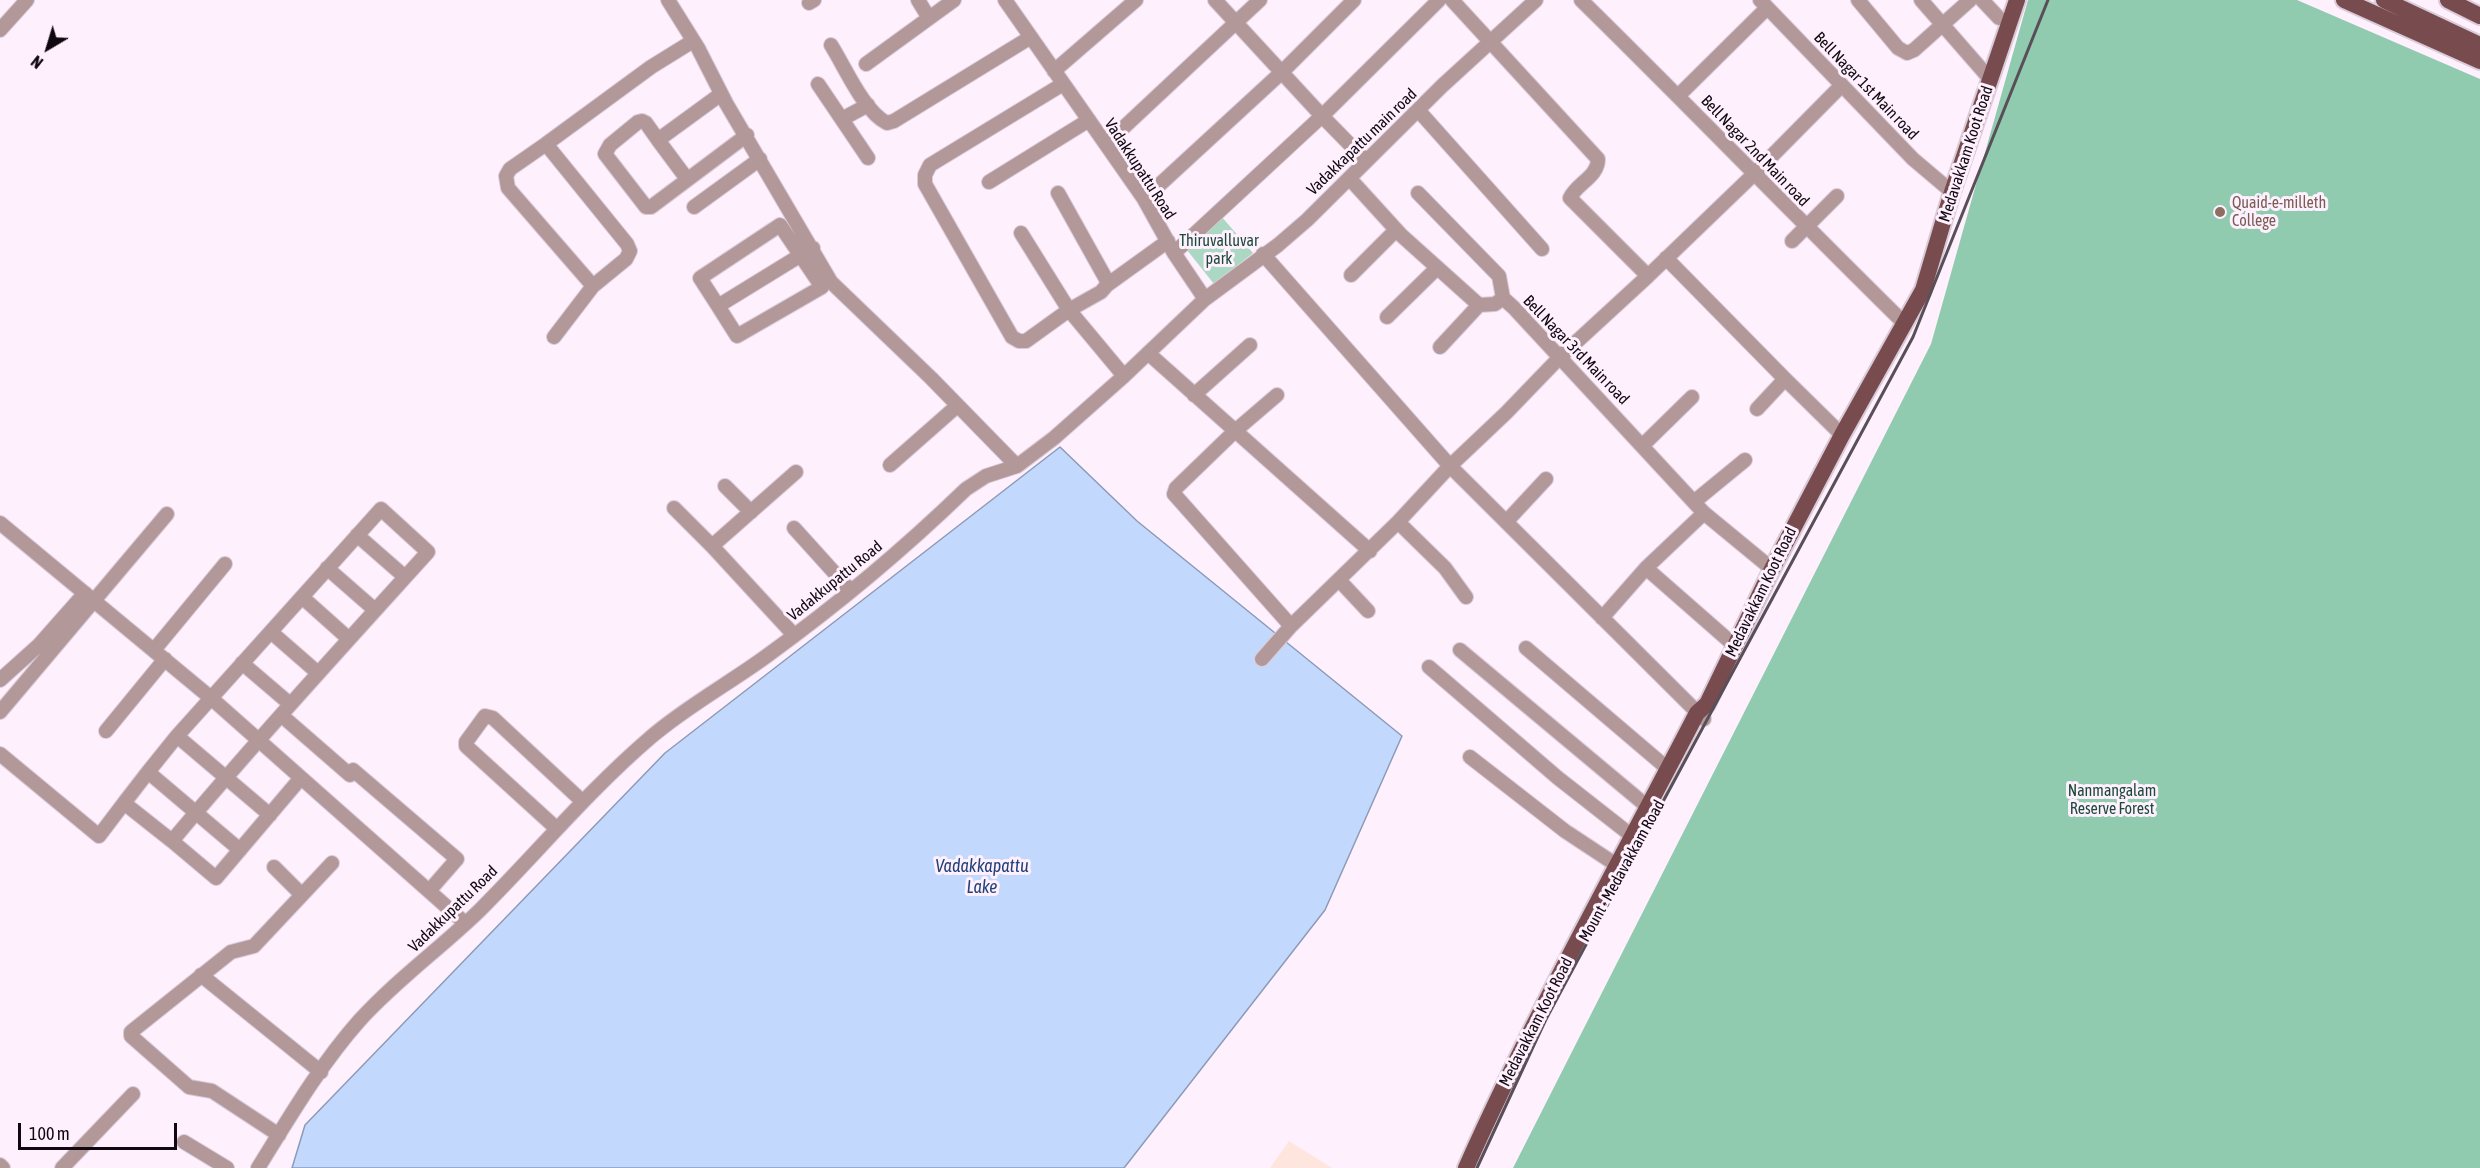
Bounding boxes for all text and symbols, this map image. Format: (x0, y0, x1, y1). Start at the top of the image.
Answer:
north arrow (18, 18, 78, 78)
street label: Bell Nagar 1st Main road (1810, 28, 1922, 144)
text: N (28, 52, 46, 72)
street label: Medavakkam Koot Road (1935, 84, 1997, 224)
street label: Vadakkapattu main road (1303, 85, 1421, 199)
street label: Bell Nagar 2nd Main road (1697, 91, 1813, 211)
street label: Vadakkupattu Road (1100, 115, 1180, 223)
place label: Quaid-e-milleth College (2232, 193, 2326, 231)
marker: Quaid-e-milleth College (2213, 205, 2227, 219)
park label: Thiruvalluvar park (1179, 231, 1259, 269)
street label: Bell Nagar 3rd Main road (1519, 291, 1633, 409)
street label: Medavakkam Koot Road (1721, 524, 1801, 660)
street label: Vadakkupattu Road (784, 537, 886, 625)
park label: Nanmangalam Reserve Forest (2068, 781, 2156, 819)
street label: Mount - Medavakkam Road (1575, 797, 1669, 945)
water label: Vadakkapattu Lake (935, 855, 1029, 898)
street label: Vadakkupattu Road (404, 862, 502, 956)
street label: Medavakkam Koot Road (1495, 954, 1577, 1090)
scale bar (21, 1111, 180, 1149)
text: 100 m (29, 1123, 70, 1144)

